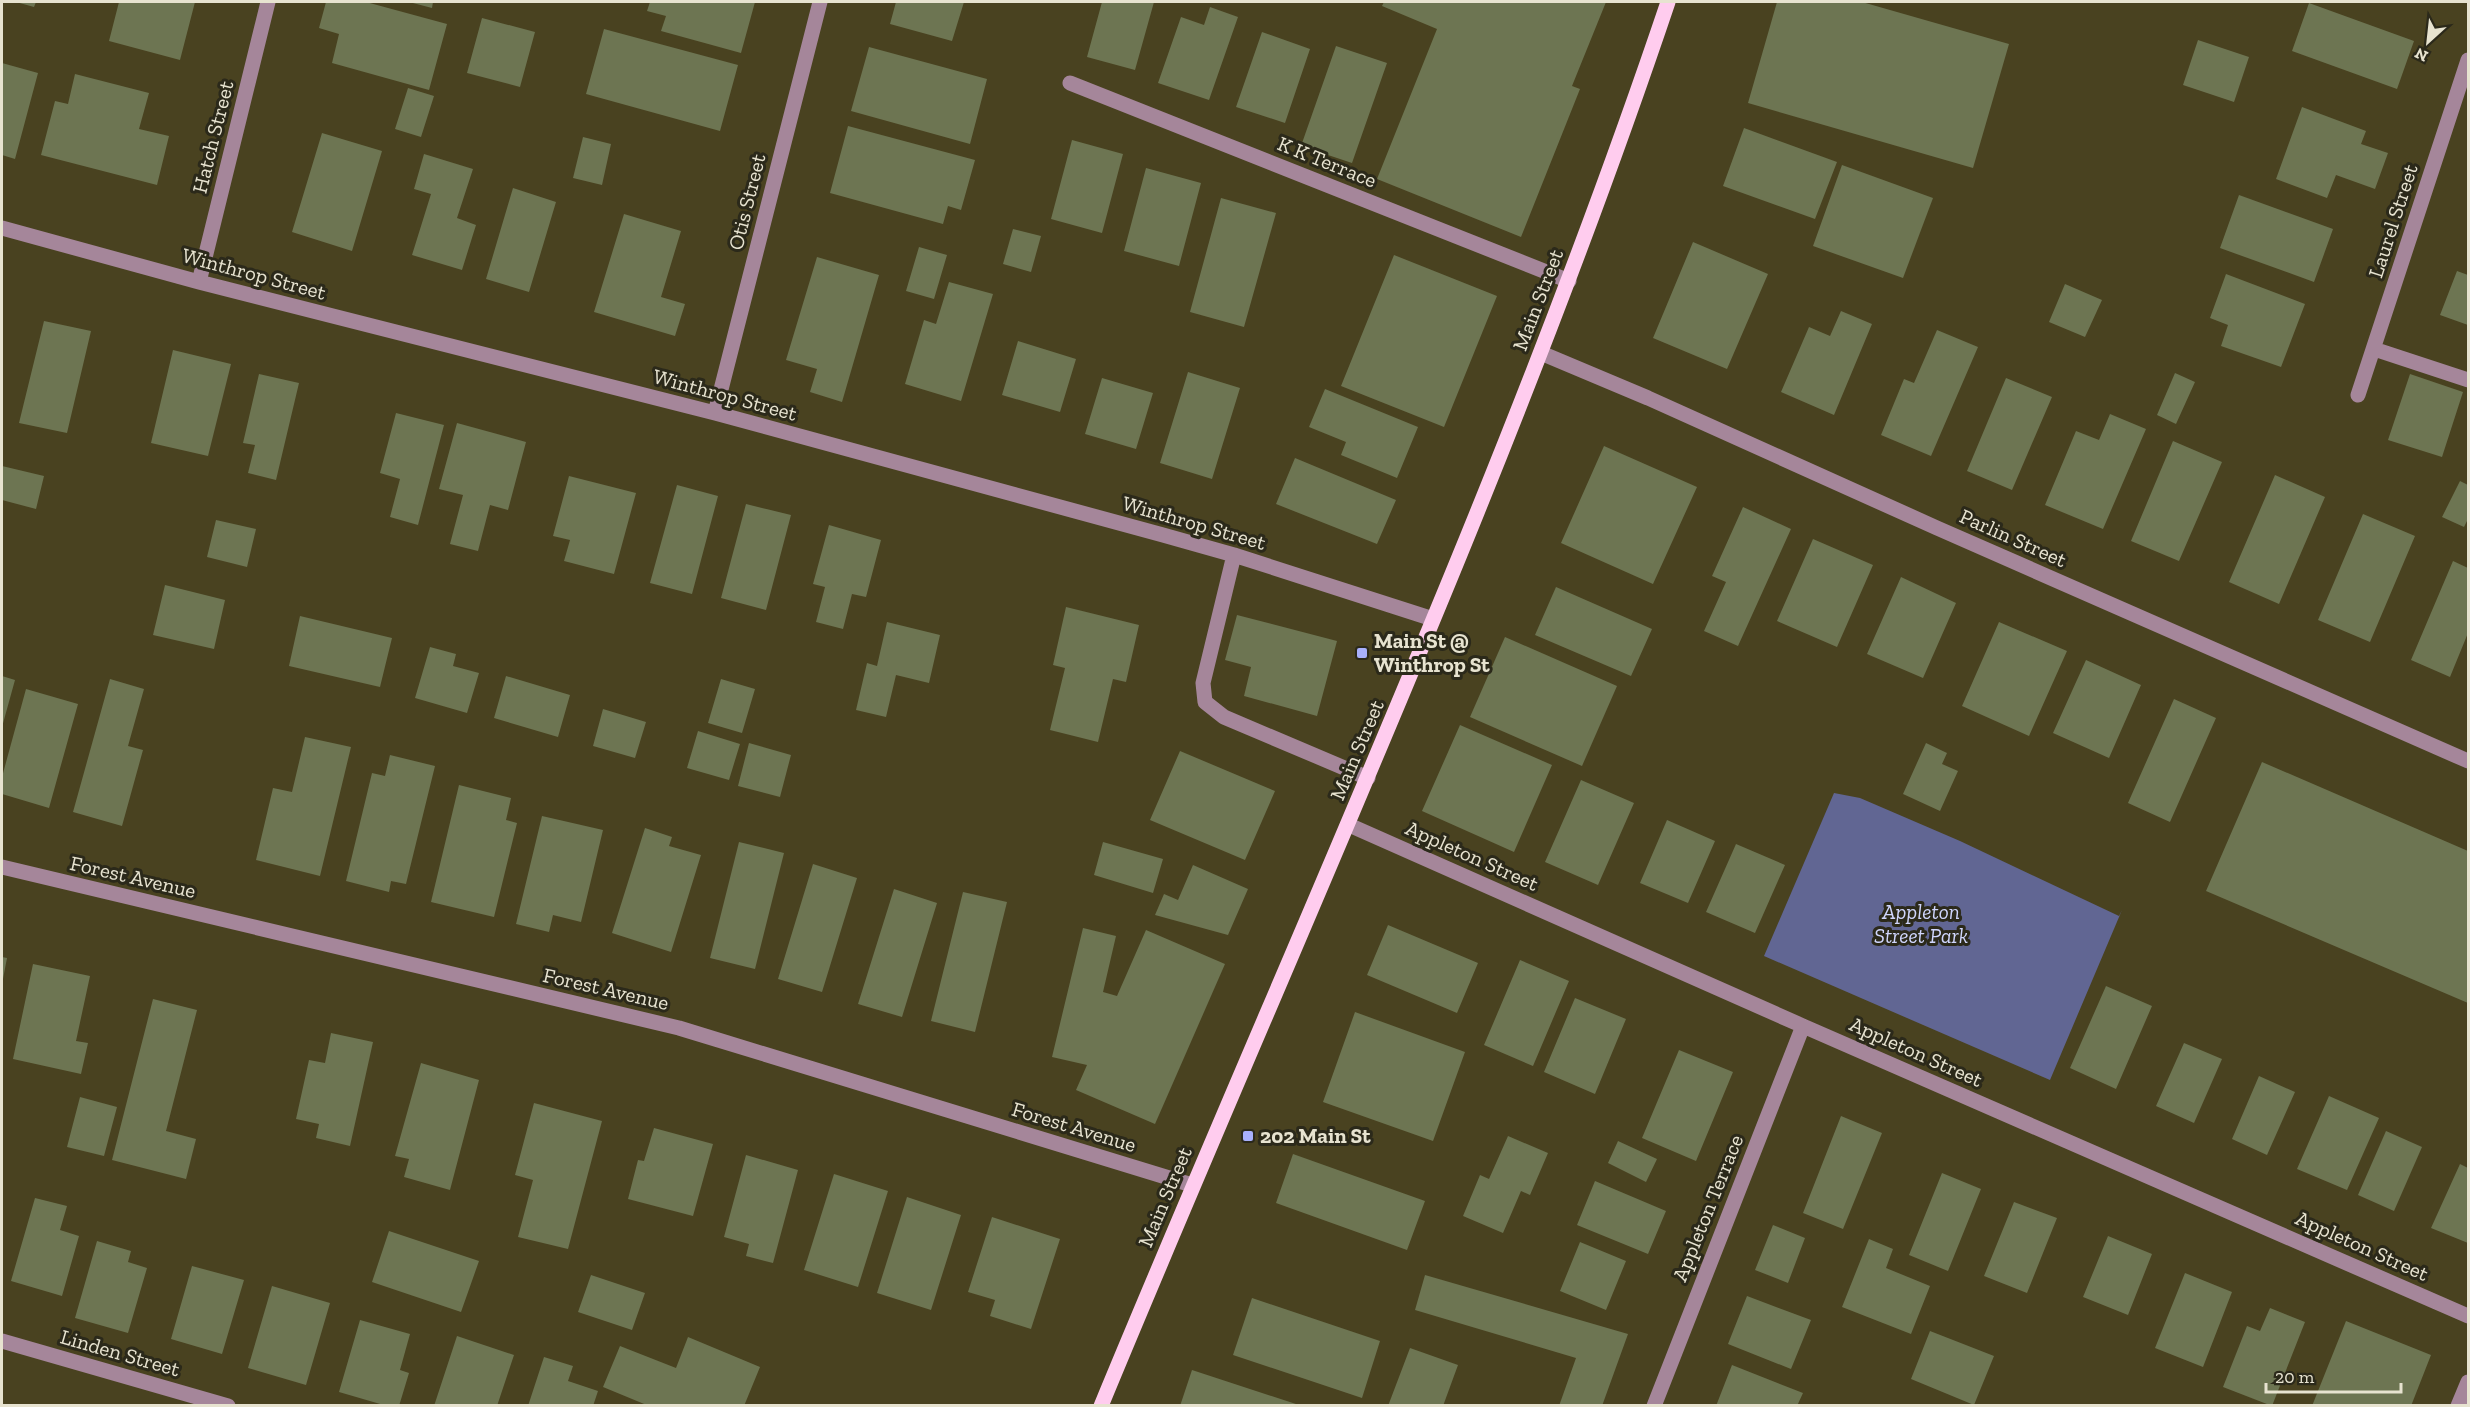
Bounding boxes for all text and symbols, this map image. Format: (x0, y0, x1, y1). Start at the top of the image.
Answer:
north arrow (2398, 12, 2458, 72)
text: N (2412, 44, 2431, 66)
street label: Hatch Street (186, 78, 239, 196)
street label: K K Terrace (1274, 130, 1380, 193)
street label: Otis Street (722, 151, 771, 253)
street label: Laurel Street (2362, 161, 2423, 281)
street label: Winthrop Street (179, 242, 329, 305)
street label: Main Street (1507, 245, 1568, 354)
street label: Winthrop Street (650, 363, 800, 426)
street label: Winthrop Street (1120, 490, 1269, 555)
street label: Parlin Street (1956, 503, 2071, 572)
place label: Main St @ Winthrop St (1374, 628, 1490, 677)
marker: Main St @ Winthrop St (1355, 646, 1369, 660)
street label: Main Street (1324, 696, 1389, 804)
street label: Appleton Street (1402, 815, 1543, 896)
street label: Forest Avenue (68, 850, 199, 903)
park label: Appleton Street Park (1874, 899, 1968, 948)
street label: Forest Avenue (541, 962, 672, 1015)
street label: Appleton Street (1846, 1011, 1987, 1092)
street label: Forest Avenue (1009, 1096, 1139, 1157)
place label: 202 Main St (1260, 1123, 1371, 1148)
marker: 202 Main St (1241, 1129, 1255, 1143)
street label: Appleton Terrace (1667, 1131, 1748, 1285)
street label: Main Street (1132, 1143, 1197, 1251)
street label: Appleton Street (2292, 1205, 2433, 1286)
street label: Linden Street (58, 1324, 183, 1382)
scale bar (2266, 1356, 2401, 1394)
text: 20 m (2275, 1366, 2315, 1388)

